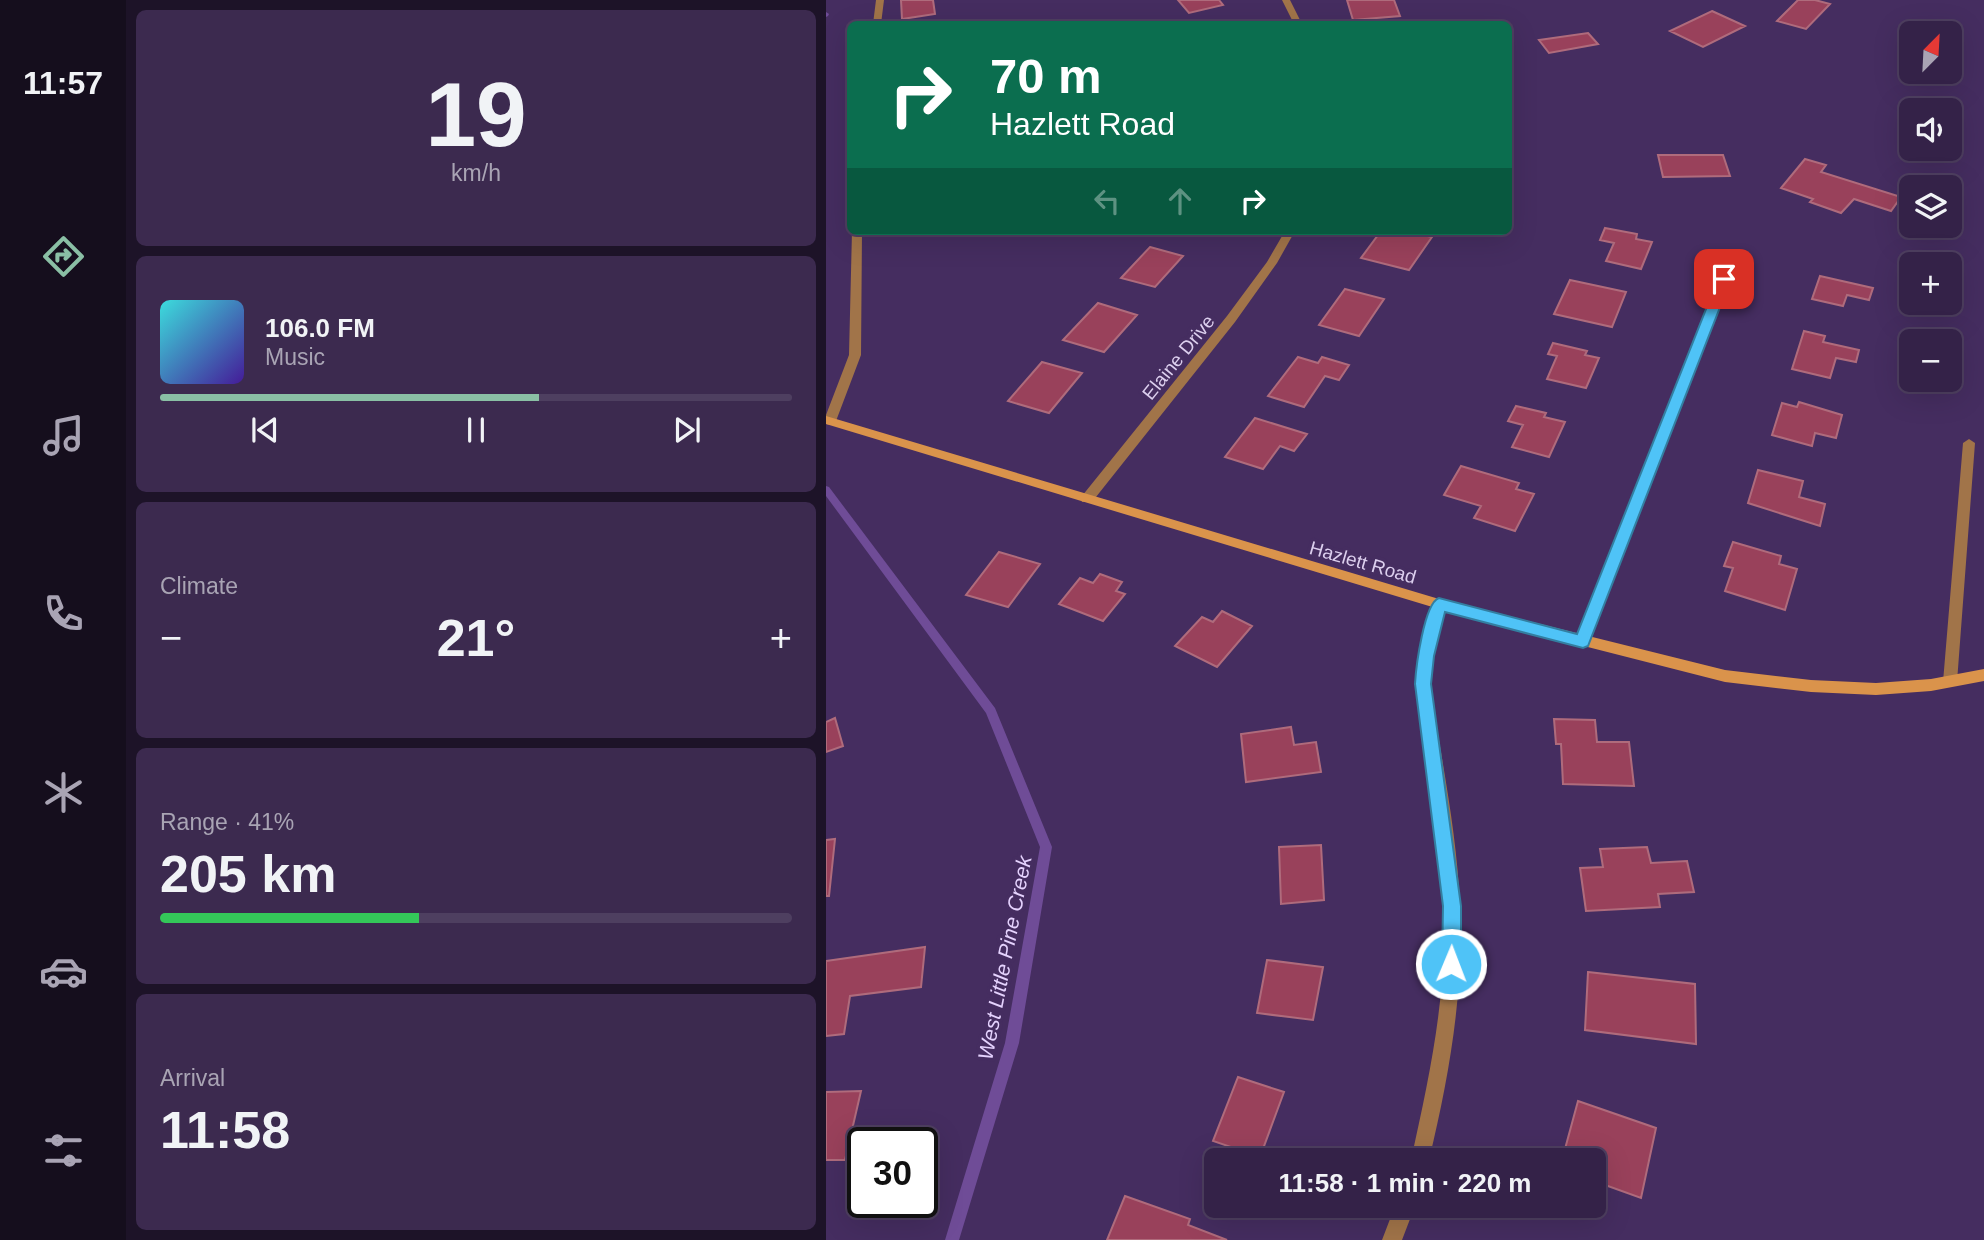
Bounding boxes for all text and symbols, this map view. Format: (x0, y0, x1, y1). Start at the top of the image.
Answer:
north arrow (1899, 21, 1962, 84)
map controls (1899, 21, 1962, 392)
icon: right (875, 49, 966, 140)
text: 70 m (990, 49, 1102, 103)
text: 19 (425, 64, 527, 165)
text: 11:57 (23, 65, 103, 101)
button: sound (1899, 98, 1962, 161)
text: Hazlett Road (990, 106, 1175, 142)
text: km/h (451, 160, 501, 186)
button: layers (1899, 175, 1962, 238)
icon: left (1088, 182, 1126, 220)
icon: ahead (1161, 182, 1199, 220)
icon: right (1234, 182, 1272, 220)
icon: directions (39, 232, 88, 281)
pin (1694, 249, 1754, 309)
button: + (1899, 252, 1962, 315)
icon: arrive (1705, 260, 1743, 298)
street label: Elaine Drive (1138, 311, 1219, 404)
text: 106.0 FM (265, 313, 375, 343)
button: − (1899, 329, 1962, 392)
text: Music (265, 344, 325, 370)
icon: music (39, 411, 88, 460)
icon: previous (246, 411, 284, 449)
icon: pause (457, 411, 495, 449)
icon: next (668, 411, 706, 449)
street label: Hazlett Road (1307, 537, 1419, 588)
text: Climate (160, 573, 238, 599)
icon: phone (39, 589, 88, 638)
text: 21° (437, 609, 515, 667)
text: − (160, 617, 182, 659)
text: + (770, 617, 792, 659)
icon: climate (39, 768, 88, 817)
text: Range · 41% (160, 809, 294, 835)
text: 205 km (160, 845, 336, 903)
water label: West Little Pine Creek (973, 852, 1036, 1062)
position arrow (1414, 927, 1488, 1001)
icon: car (39, 947, 88, 996)
text: Arrival (160, 1065, 225, 1091)
text: 11:58 (160, 1101, 290, 1159)
icon: filters (39, 1126, 88, 1175)
speed limit sign: 30 (847, 1127, 938, 1218)
text: 11:58 · 1 min · 220 m (1279, 1168, 1531, 1198)

